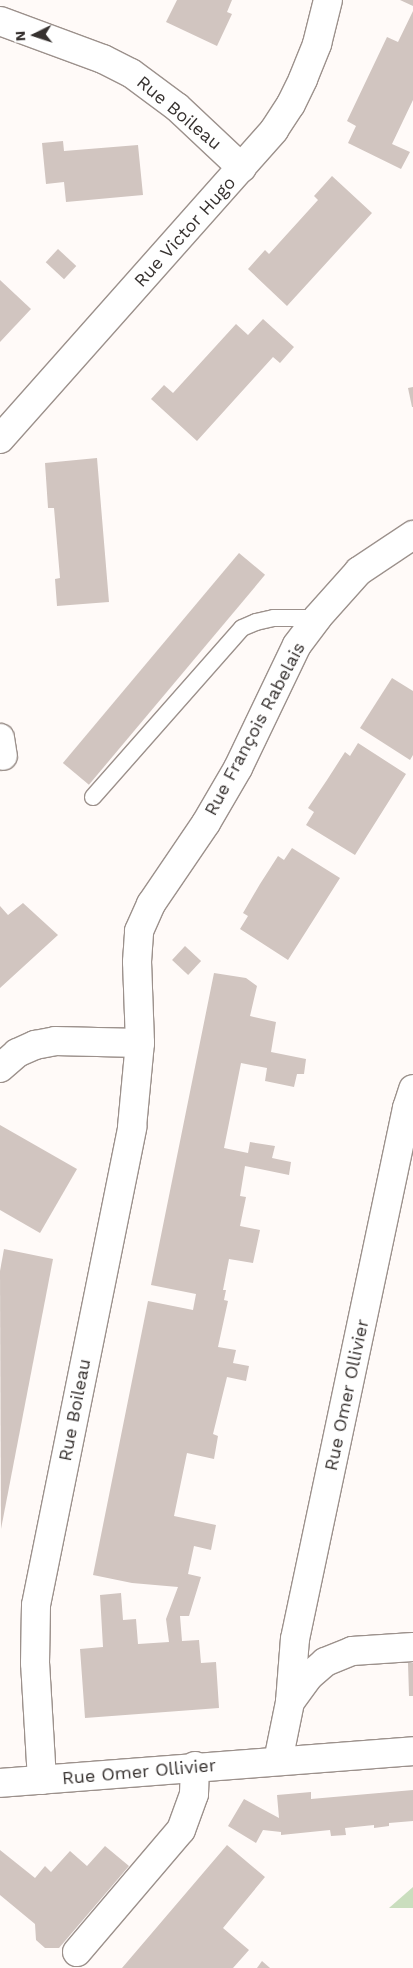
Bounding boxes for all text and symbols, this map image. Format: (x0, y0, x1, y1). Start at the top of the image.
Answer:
north arrow (10, 10, 60, 60)
text: N (12, 30, 28, 42)
street label: Rue Boileau (132, 71, 226, 155)
street label: Rue Victor Hugo (129, 172, 241, 292)
street label: Rue François Rabelais (200, 639, 310, 819)
street label: Rue Omer Ollivier (320, 1317, 374, 1473)
street label: Rue Boileau (54, 1357, 96, 1463)
street label: Rue Omer Ollivier (61, 1754, 217, 1790)

